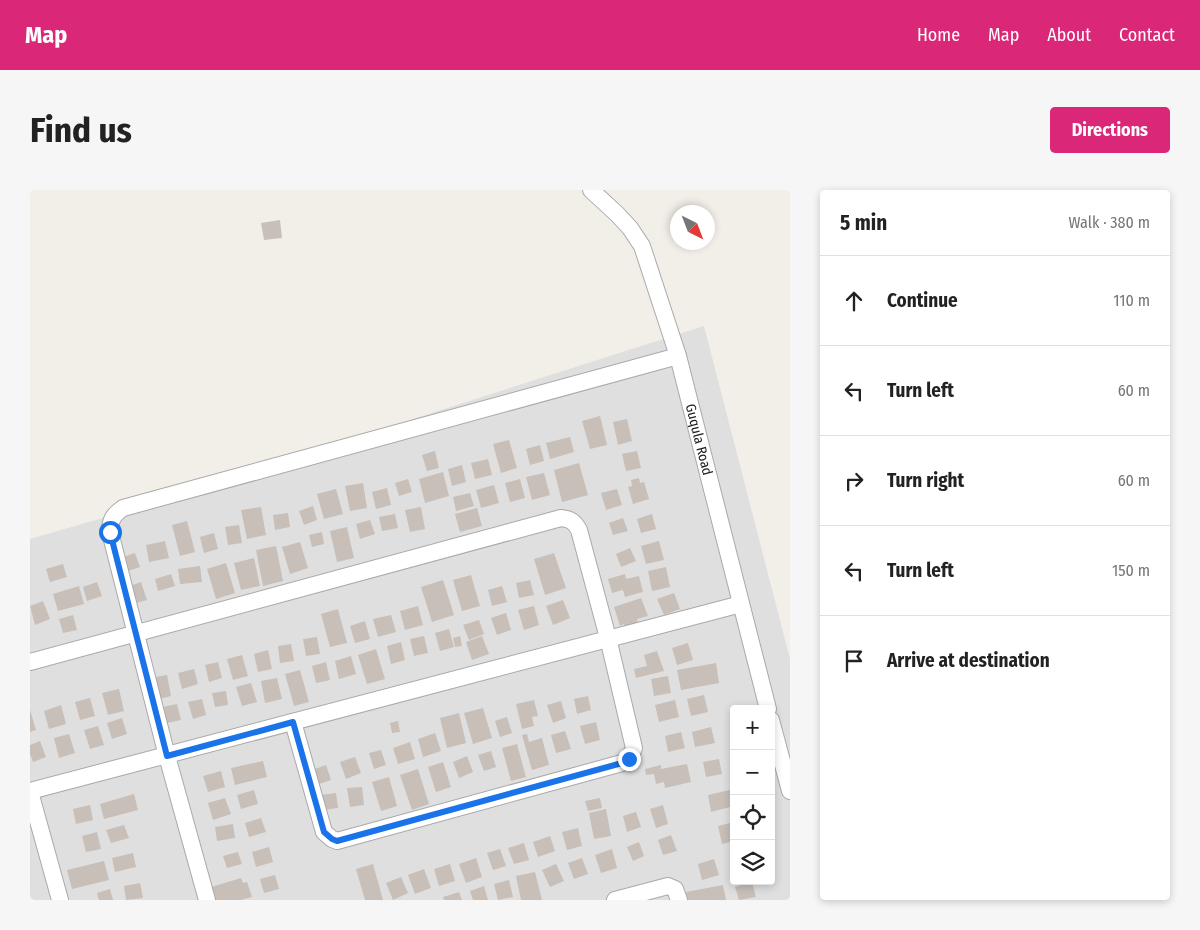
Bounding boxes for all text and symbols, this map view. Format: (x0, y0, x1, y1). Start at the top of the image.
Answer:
text: Map (25, 21, 67, 49)
text: Home (917, 24, 960, 46)
text: Map (988, 24, 1019, 46)
text: About (1047, 24, 1091, 46)
text: Contact (1119, 24, 1175, 46)
button: Directions (1050, 107, 1170, 153)
text: Find us (30, 109, 132, 151)
north arrow (670, 205, 715, 250)
text: 5 min (840, 210, 887, 236)
text: Walk · 380 m (1069, 213, 1150, 232)
icon: ahead (840, 287, 868, 315)
text: Continue (887, 289, 958, 312)
text: 110 m (1113, 291, 1150, 310)
icon: left (840, 377, 868, 405)
text: Turn left (887, 379, 954, 402)
text: 60 m (1118, 381, 1150, 400)
street label: Guqula Road (682, 402, 717, 477)
icon: right (840, 467, 868, 495)
text: Turn right (887, 469, 964, 492)
text: 60 m (1118, 471, 1150, 490)
route start (99, 521, 122, 544)
icon: left (840, 557, 868, 585)
text: Turn left (887, 559, 954, 582)
text: 150 m (1112, 561, 1150, 580)
icon: arrive (840, 647, 868, 675)
text: Arrive at destination (887, 649, 1050, 672)
map controls (730, 705, 775, 885)
button: + (730, 705, 775, 750)
route end (618, 748, 641, 771)
button: − (730, 750, 775, 795)
button: locate (730, 795, 775, 840)
button: layers (730, 840, 775, 885)

